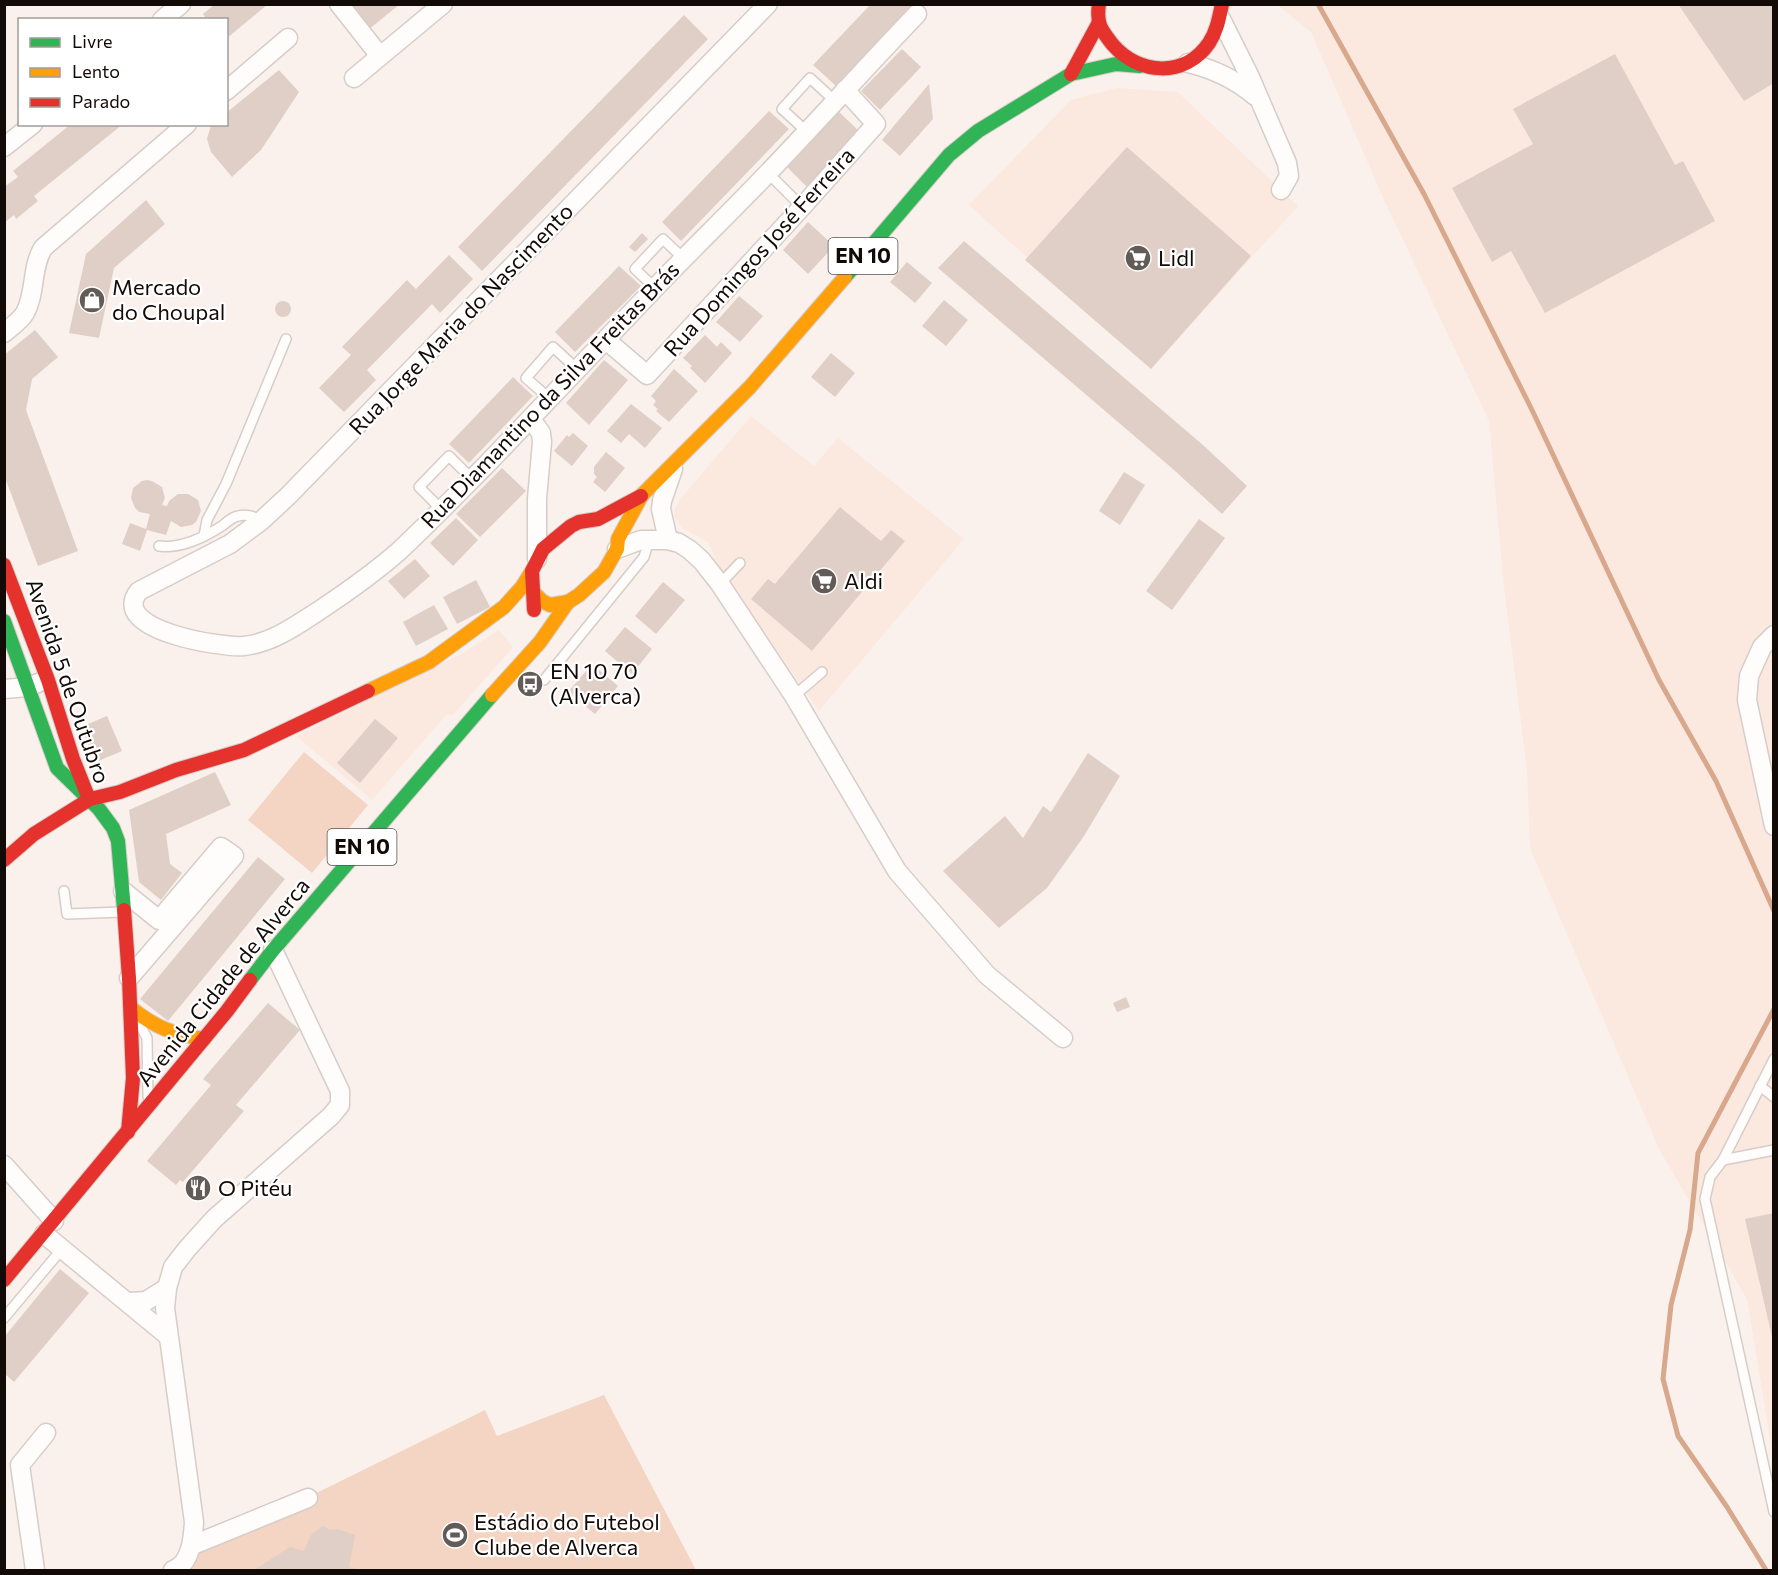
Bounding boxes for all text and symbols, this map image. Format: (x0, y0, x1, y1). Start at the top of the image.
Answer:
legend (18, 18, 228, 126)
text: Livre (72, 30, 113, 52)
text: Lento (72, 60, 120, 82)
text: Parado (72, 90, 130, 112)
street label: Rua Domingos José Ferreira (658, 142, 860, 362)
street label: Rua Jorge Maria do Nascimento (343, 197, 578, 440)
road number: EN 10 (828, 238, 898, 274)
supermarket icon: Lidl (1123, 243, 1153, 273)
place label: Lidl (1158, 244, 1195, 271)
street label: Rua Diamantino da Silva Freitas Brás (415, 256, 684, 534)
place label: Mercado do Choupal (112, 273, 225, 325)
shop icon: Mercado do Choupal (77, 285, 107, 315)
supermarket icon: Aldi (809, 566, 839, 596)
place label: Aldi (844, 567, 883, 594)
street label: Avenida 5 de Outubro (21, 575, 116, 787)
place label: EN 10 70 (Alverca) (550, 657, 641, 709)
bus stop icon: EN 10 70 (Alverca) (515, 669, 545, 699)
road number: EN 10 (328, 829, 397, 865)
street label: Avenida Cidade de Alverca (130, 872, 315, 1091)
restaurant icon: O Pitéu (183, 1173, 213, 1203)
place label: O Pitéu (218, 1174, 292, 1201)
place label: Estádio do Futebol Clube de Alverca (474, 1508, 660, 1560)
sports icon: Estádio do Futebol Clube de Alverca (440, 1520, 470, 1550)

